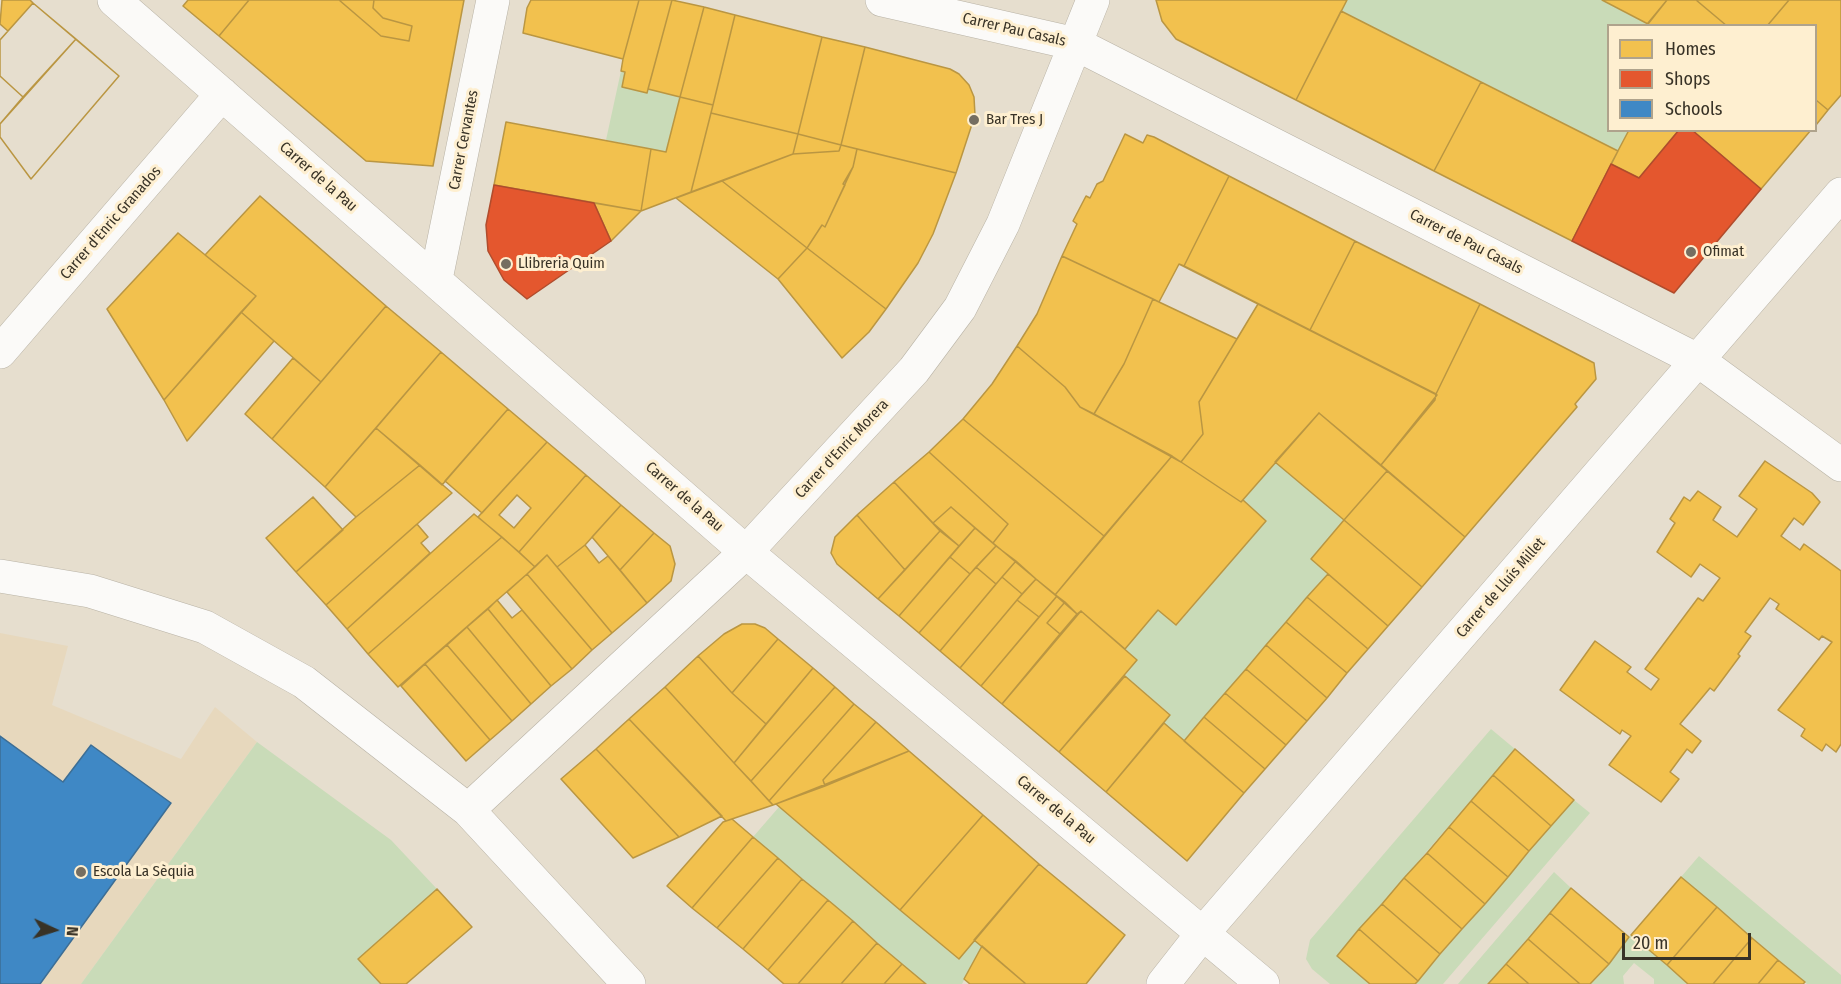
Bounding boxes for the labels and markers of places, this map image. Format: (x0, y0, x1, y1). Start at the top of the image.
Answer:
place label: Bar Tres J (986, 111, 1043, 129)
marker: Bar Tres J (967, 113, 981, 127)
place label: Ofimat (1703, 243, 1744, 261)
marker: Ofimat (1684, 245, 1698, 259)
place label: Llibreria Quim (518, 255, 605, 273)
marker: Llibreria Quim (499, 257, 513, 271)
place label: Escola La Sèquia (93, 863, 194, 881)
marker: Escola La Sèquia (74, 865, 88, 879)

